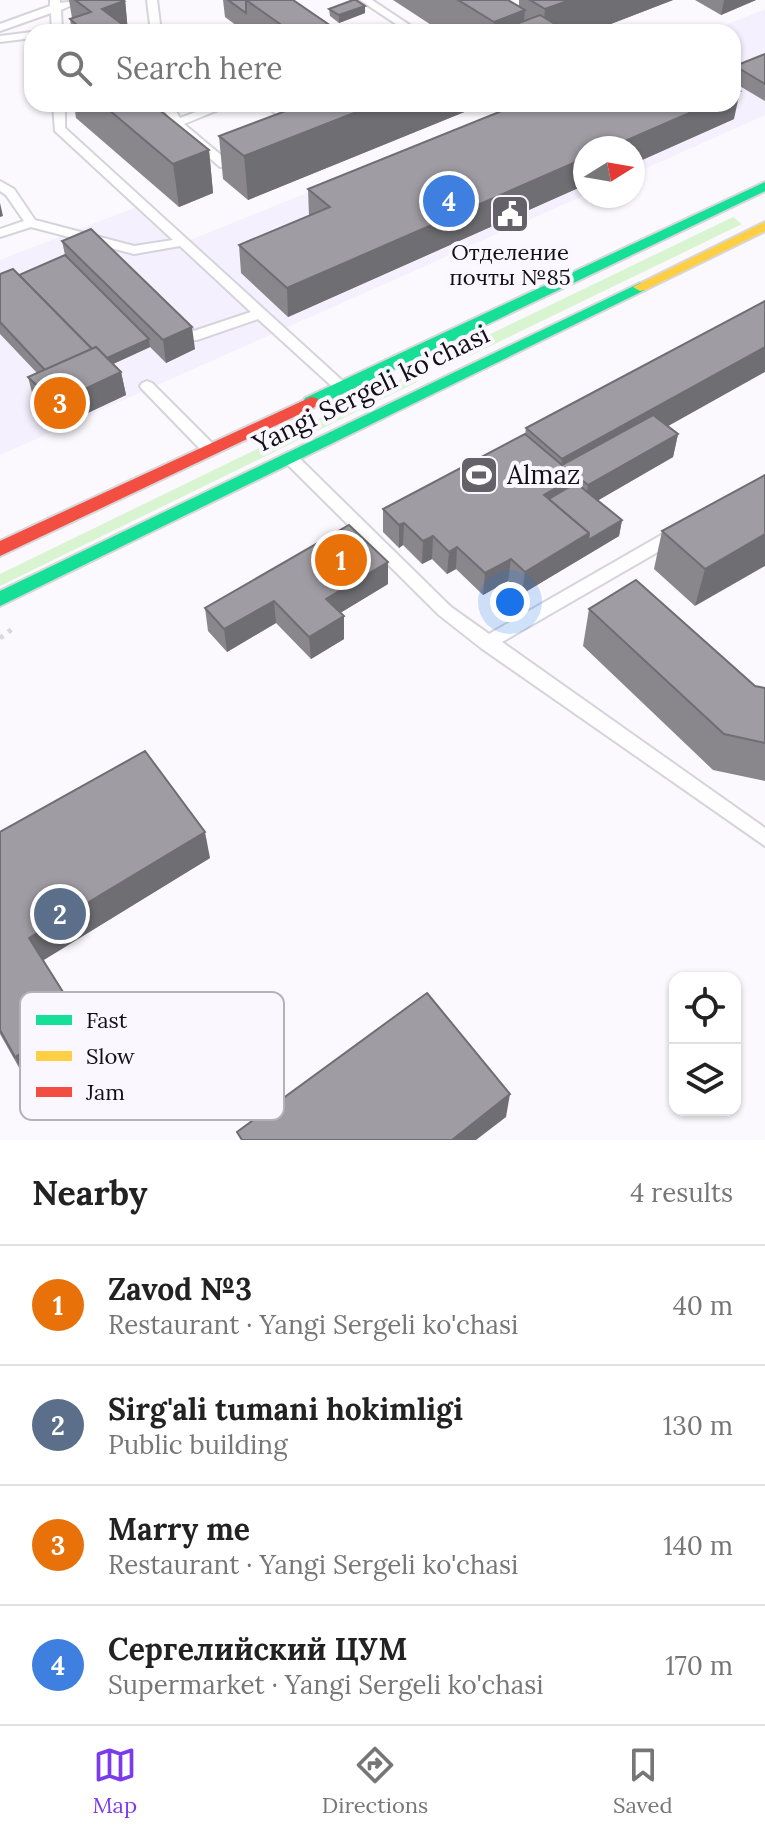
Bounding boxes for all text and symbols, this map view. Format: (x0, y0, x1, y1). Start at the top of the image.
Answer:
search box (24, 24, 741, 112)
icon: search (52, 46, 96, 90)
text: Search here (116, 49, 283, 87)
north arrow (573, 136, 645, 208)
pin: 4 (423, 171, 475, 231)
public building icon: Отделение почты №85 (489, 193, 531, 235)
place label: Отделение почты №85 (449, 238, 571, 291)
street label: Yangi Sergeli ko'chasi (246, 317, 494, 461)
pin: 3 (34, 373, 86, 433)
sports icon: Almaz (458, 454, 500, 496)
place label: Almaz (506, 458, 580, 491)
pin: 1 (315, 530, 367, 590)
your location (490, 582, 530, 622)
pin: 2 (34, 884, 86, 944)
map controls (669, 972, 741, 1116)
button: locate (669, 972, 741, 1044)
legend (20, 992, 284, 1120)
text: Fast (86, 1006, 128, 1034)
text: Slow (86, 1042, 135, 1070)
button: layers (669, 1044, 741, 1116)
text: Jam (85, 1078, 125, 1106)
text: Nearby (32, 1171, 148, 1214)
text: 4 results (630, 1176, 733, 1209)
text: Zavod №3 (108, 1270, 252, 1308)
text: 1 (53, 1289, 63, 1322)
text: 40 m (673, 1289, 733, 1322)
text: Restaurant · Yangi Sergeli ko'chasi (108, 1308, 518, 1341)
text: Sirg'ali tumani hokimligi (108, 1390, 463, 1428)
text: 2 (51, 1409, 65, 1442)
text: 130 m (663, 1409, 733, 1442)
text: Public building (108, 1428, 288, 1461)
text: Marry me (108, 1510, 250, 1548)
text: 3 (51, 1529, 65, 1562)
text: 140 m (663, 1529, 733, 1562)
text: Restaurant · Yangi Sergeli ko'chasi (108, 1548, 518, 1581)
text: Сергелийский ЦУМ (108, 1630, 407, 1668)
text: 4 (51, 1649, 65, 1682)
text: 170 m (665, 1649, 733, 1682)
text: Supermarket · Yangi Sergeli ko'chasi (108, 1668, 544, 1701)
tab: Map (92, 1743, 137, 1819)
tab: Directions (322, 1743, 428, 1819)
tab: Saved (613, 1743, 673, 1819)

